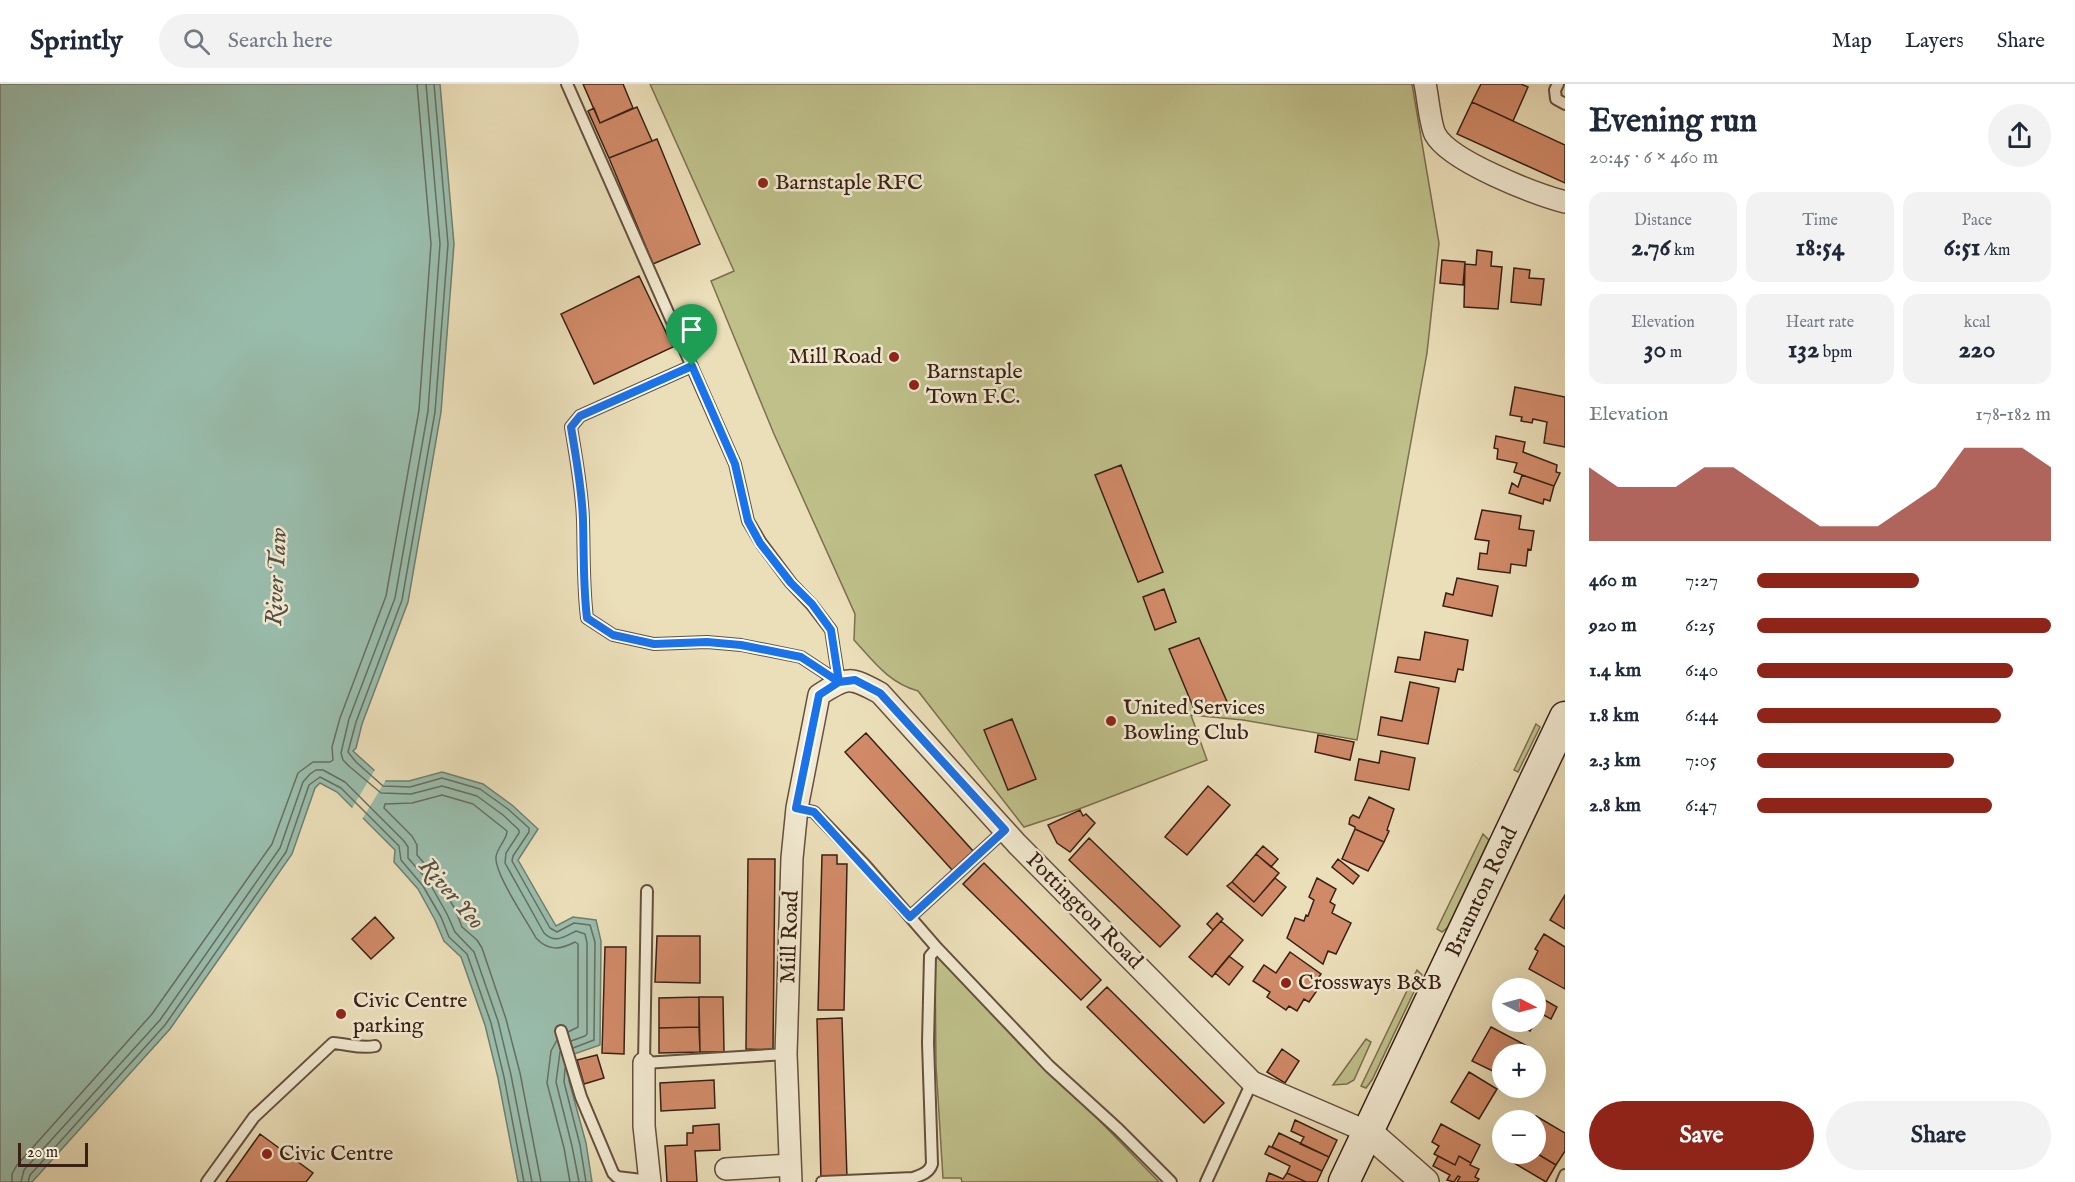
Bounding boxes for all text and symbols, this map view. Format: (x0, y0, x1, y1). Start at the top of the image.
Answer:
search box (159, 14, 579, 68)
text: Sprintly (30, 24, 123, 59)
icon: search (180, 25, 213, 58)
text: Search here (228, 27, 333, 55)
text: Map (1832, 28, 1872, 55)
text: Layers (1905, 28, 1964, 55)
text: Share (1997, 28, 2045, 55)
text: Evening run (1589, 101, 1757, 143)
button: share (1988, 104, 2051, 167)
text: 20:45 · 6 × 460 m (1589, 145, 1718, 170)
place label: Barnstaple RFC (775, 169, 923, 197)
marker: Barnstaple RFC (756, 176, 770, 190)
text: Distance (1634, 211, 1692, 231)
text: Time (1802, 211, 1838, 231)
text: Pace (1962, 211, 1992, 231)
text: 2.76 (1631, 231, 1671, 264)
text: 18:54 (1796, 231, 1844, 264)
text: 6:51 (1944, 231, 1981, 264)
text: km (1671, 241, 1695, 261)
text: /km (1981, 241, 2010, 261)
pin (666, 304, 717, 366)
icon: arrive (675, 313, 708, 346)
text: Elevation (1631, 313, 1695, 333)
text: Heart rate (1786, 313, 1854, 333)
text: kcal (1964, 313, 1990, 333)
text: 30 (1644, 333, 1666, 366)
text: 132 (1788, 333, 1819, 366)
text: 220 (1958, 333, 1996, 366)
place label: Mill Road (789, 343, 882, 371)
text: m (1666, 343, 1682, 363)
text: bpm (1819, 343, 1852, 363)
marker: Mill Road (887, 350, 901, 364)
place label: Barnstaple Town F.C. (926, 358, 1023, 411)
marker: Barnstaple Town F.C. (907, 378, 921, 392)
text: Elevation (1589, 402, 1668, 427)
text: 178–182 m (1975, 402, 2051, 427)
water label: River Taw (259, 526, 295, 627)
text: 460 m (1589, 568, 1637, 593)
text: 7:27 (1685, 568, 1718, 593)
text: 920 m (1589, 613, 1637, 638)
text: 6:25 (1685, 613, 1715, 638)
text: 1.4 km (1589, 658, 1641, 683)
text: 6:40 (1685, 658, 1718, 683)
place label: United Services Bowling Club (1123, 694, 1265, 747)
text: 1.8 km (1589, 703, 1639, 728)
text: 6:44 (1685, 703, 1718, 728)
marker: United Services Bowling Club (1104, 714, 1118, 728)
text: 2.3 km (1589, 748, 1641, 773)
text: 7:05 (1685, 748, 1717, 773)
text: 2.8 km (1589, 793, 1641, 818)
text: 6:47 (1685, 793, 1717, 818)
street label: Braunton Road (1440, 822, 1525, 962)
street label: Pottington Road (1020, 847, 1149, 976)
water label: River Yeo (411, 852, 491, 936)
street label: Mill Road (774, 890, 806, 984)
place label: Crossways B&B (1298, 969, 1442, 997)
marker: Crossways B&B (1279, 976, 1293, 990)
north arrow (1492, 978, 1546, 1032)
map controls (1492, 978, 1546, 1164)
place label: Civic Centre parking (353, 987, 467, 1040)
marker: Civic Centre parking (334, 1007, 348, 1021)
button: + (1492, 1044, 1546, 1098)
button: Save (1589, 1101, 1814, 1170)
button: Share (1826, 1101, 2051, 1170)
button: − (1492, 1110, 1546, 1164)
scale bar (18, 1140, 88, 1168)
place label: Civic Centre (279, 1140, 393, 1168)
text: 20 m (27, 1143, 58, 1163)
marker: Civic Centre (260, 1147, 274, 1161)

